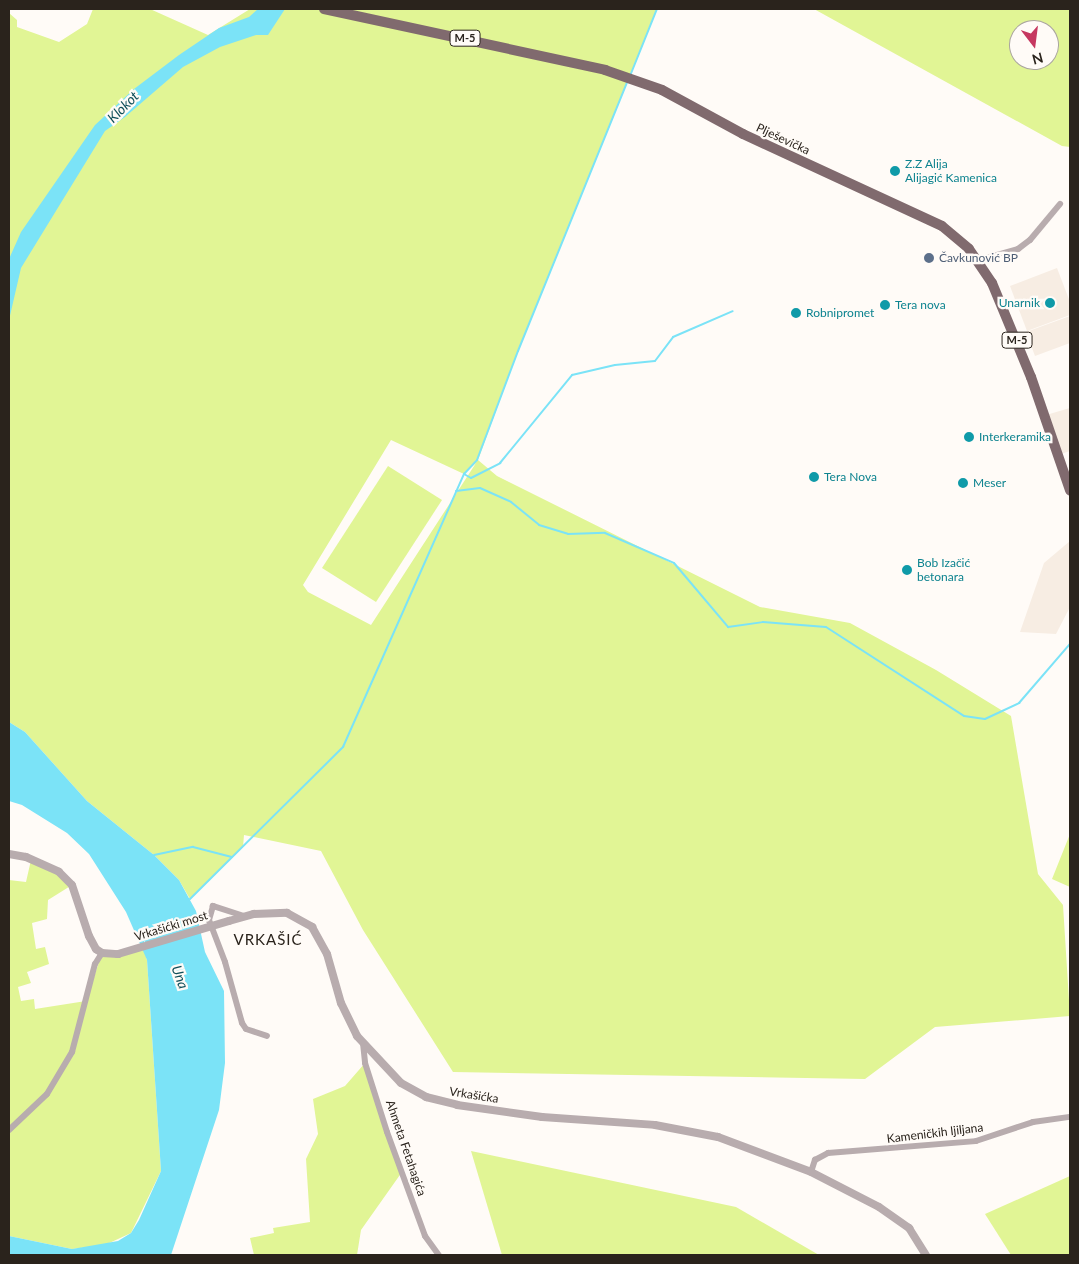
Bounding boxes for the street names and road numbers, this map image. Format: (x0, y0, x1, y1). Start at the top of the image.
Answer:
road number: M-5 (449, 29, 481, 46)
street label: Plješevička (754, 120, 812, 158)
road number: M-5 (1001, 332, 1033, 348)
street label: Vrkašićki most (133, 908, 209, 944)
street label: Vrkašićka (448, 1084, 500, 1106)
street label: Ahmeta Fetahagića (383, 1098, 429, 1198)
street label: Kameničkih ljiljana (886, 1120, 984, 1146)

